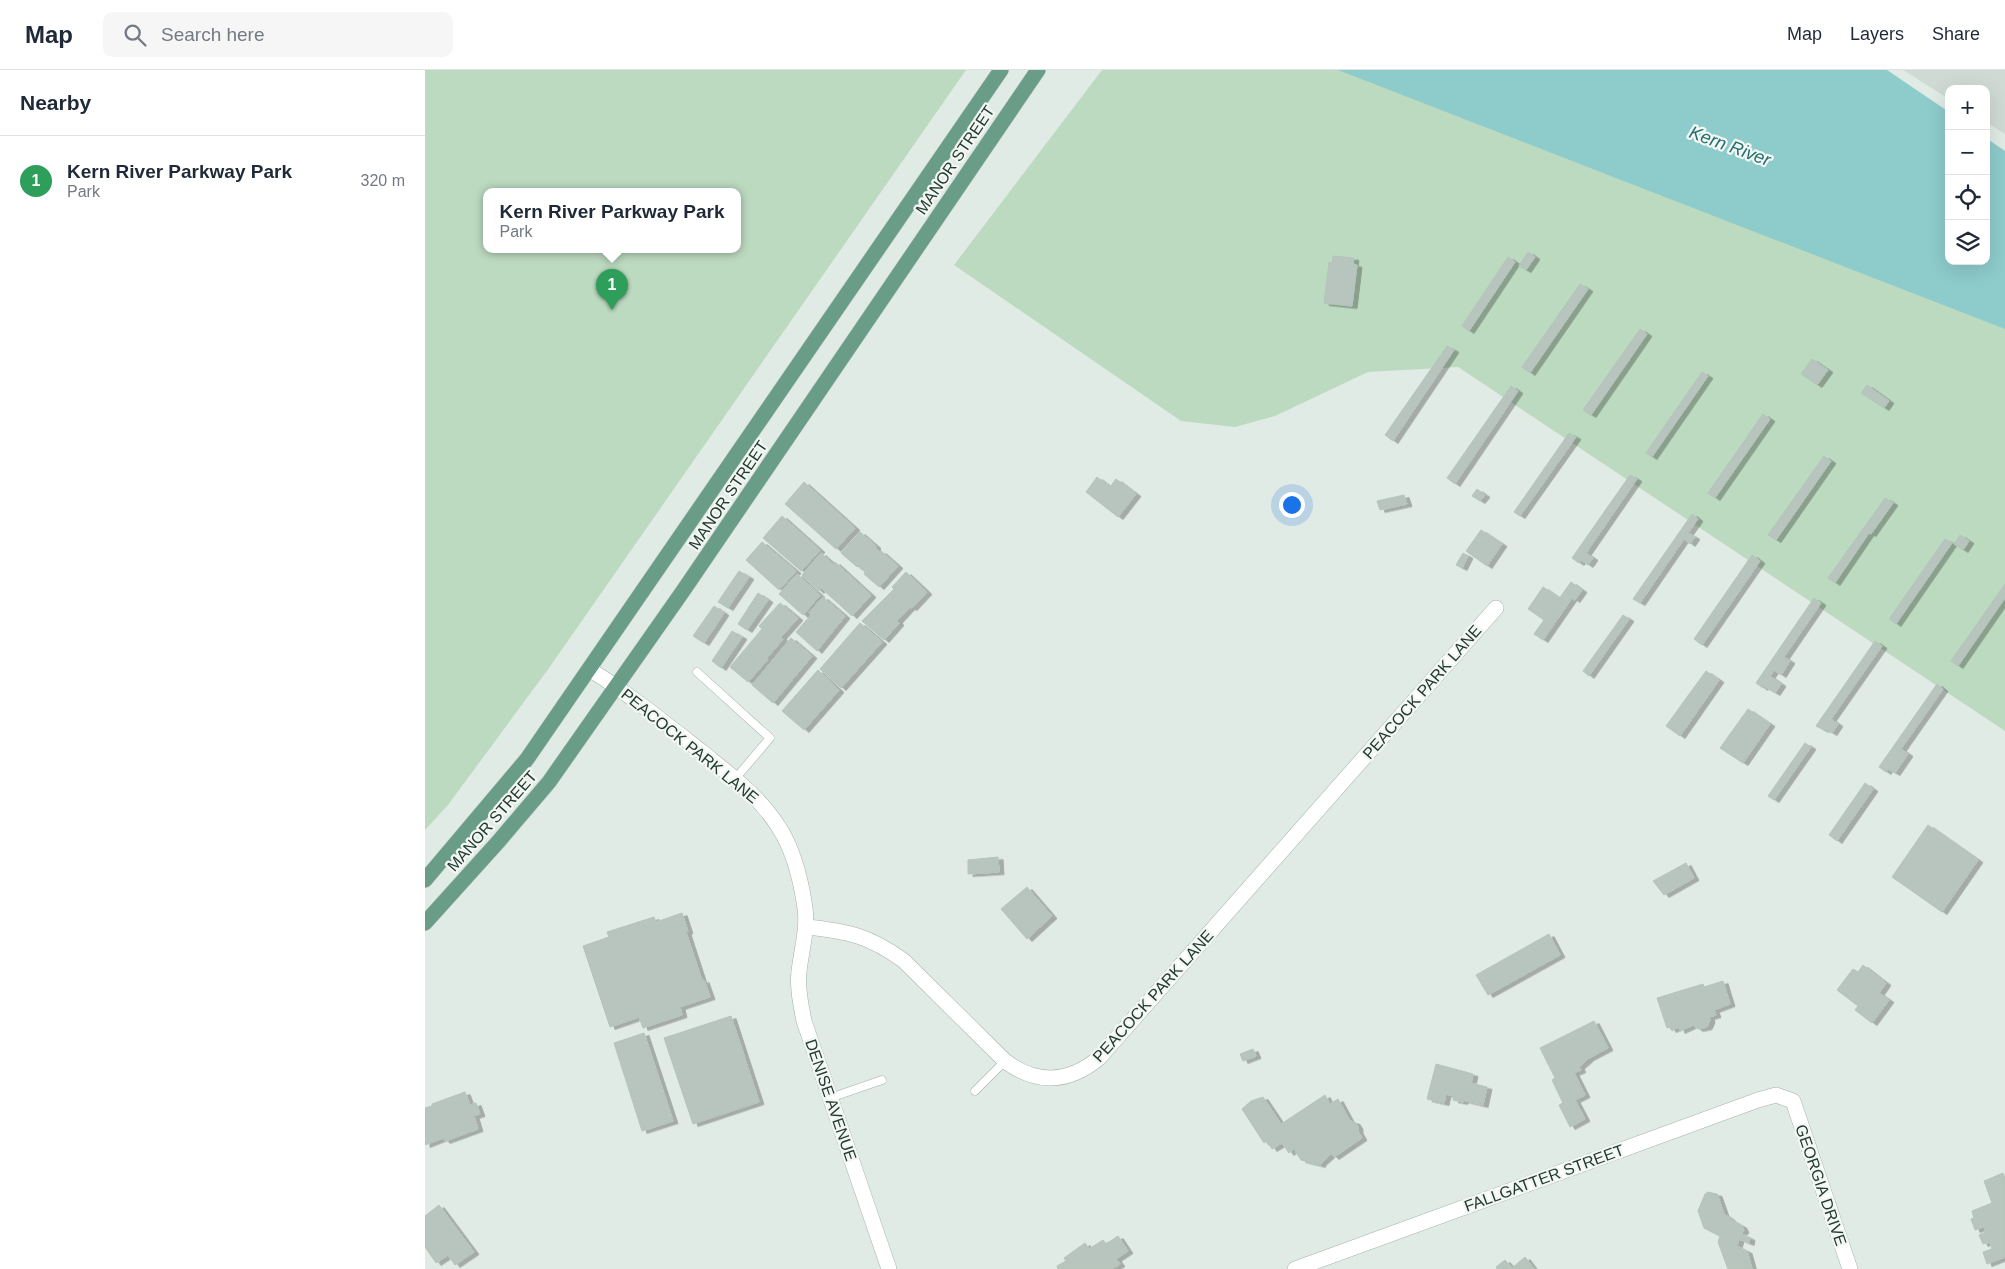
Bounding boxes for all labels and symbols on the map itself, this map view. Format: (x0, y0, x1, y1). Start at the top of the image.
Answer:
street label: MANOR STREET (912, 102, 998, 217)
water label: Kern River (1687, 122, 1774, 170)
pin: 1 (596, 269, 628, 310)
street label: MANOR STREET (685, 437, 771, 552)
your location (1279, 492, 1305, 518)
street label: PEACOCK PARK LANE (1359, 622, 1485, 762)
street label: PEACOCK PARK LANE (618, 685, 762, 807)
street label: MANOR STREET (444, 767, 540, 875)
street label: PEACOCK PARK LANE (1089, 927, 1217, 1065)
street label: DENISE AVENUE (802, 1037, 860, 1163)
street label: GEORGIA DRIVE (1792, 1122, 1850, 1248)
street label: FALLGATTER STREET (1462, 1141, 1626, 1215)

